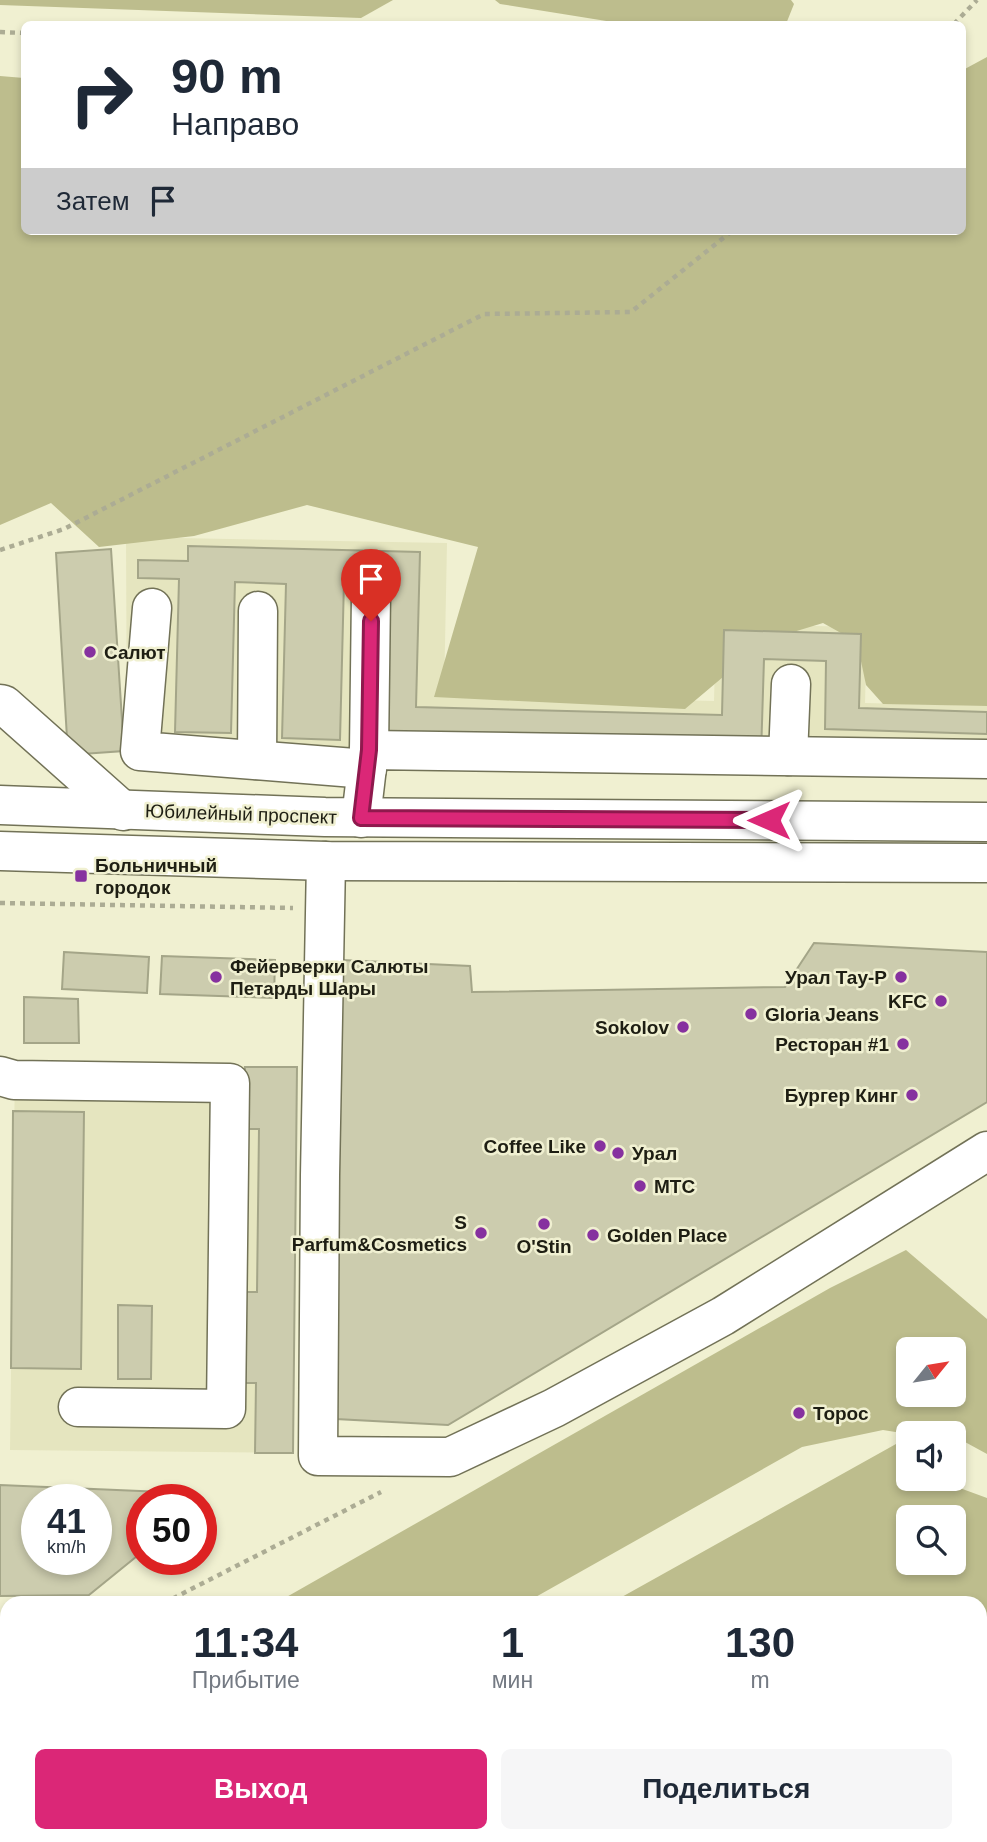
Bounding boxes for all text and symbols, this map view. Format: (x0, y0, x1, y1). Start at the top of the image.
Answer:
icon: right (56, 49, 147, 140)
text: 90 m (171, 49, 283, 103)
text: Направо (171, 106, 299, 142)
icon: arrive (144, 182, 182, 220)
text: Затем (56, 186, 130, 216)
pin (341, 549, 401, 621)
icon: arrive (352, 560, 390, 598)
place label: Салют (104, 642, 166, 663)
marker: Салют (82, 644, 98, 660)
position arrow (732, 783, 806, 857)
street label: Юбилейный проспект (145, 800, 338, 828)
place label: Больничный городок (95, 855, 217, 898)
marker: Больничный городок (73, 868, 89, 884)
place label: Фейерверки Салюты Петарды Шары (230, 956, 429, 999)
place label: Урал Тау-Р (785, 967, 887, 988)
marker: Фейерверки Салюты Петарды Шары (208, 969, 224, 985)
marker: Урал Тау-Р (893, 969, 909, 985)
place label: KFC (888, 991, 927, 1012)
marker: KFC (933, 993, 949, 1009)
place label: Gloria Jeans (765, 1004, 879, 1025)
marker: Gloria Jeans (743, 1006, 759, 1022)
place label: Sokolov (595, 1017, 669, 1038)
marker: Sokolov (675, 1019, 691, 1035)
place label: Ресторан #1 (775, 1034, 889, 1055)
marker: Ресторан #1 (895, 1036, 911, 1052)
place label: Бургер Кинг (785, 1085, 898, 1106)
marker: Бургер Кинг (904, 1087, 920, 1103)
place label: Coffee Like (484, 1136, 586, 1157)
marker: Coffee Like (592, 1138, 608, 1154)
place label: Урал (632, 1143, 677, 1164)
marker: Урал (610, 1145, 626, 1161)
place label: МТС (654, 1176, 695, 1197)
marker: МТС (632, 1178, 648, 1194)
place label: S Parfum&Cosmetics (292, 1212, 467, 1255)
marker: O'Stin (536, 1216, 552, 1232)
marker: S Parfum&Cosmetics (473, 1225, 489, 1241)
place label: Golden Place (607, 1225, 727, 1246)
marker: Golden Place (585, 1227, 601, 1243)
place label: O'Stin (516, 1236, 572, 1257)
north arrow (896, 1337, 966, 1407)
map controls (896, 1337, 966, 1575)
place label: Торос (813, 1403, 869, 1424)
marker: Торос (791, 1405, 807, 1421)
button: sound (896, 1421, 966, 1491)
speed limit sign: 50 (126, 1484, 217, 1575)
text: 41 (47, 1501, 86, 1540)
button: search (896, 1505, 966, 1575)
text: km/h (47, 1537, 86, 1557)
text: 11:34 (193, 1619, 298, 1666)
text: 1 (501, 1619, 524, 1666)
text: 130 (725, 1619, 795, 1666)
text: Прибытие (192, 1667, 300, 1693)
text: мин (492, 1667, 533, 1693)
text: m (750, 1667, 770, 1693)
button: Выход (35, 1749, 487, 1829)
button: Поделиться (501, 1749, 952, 1829)

